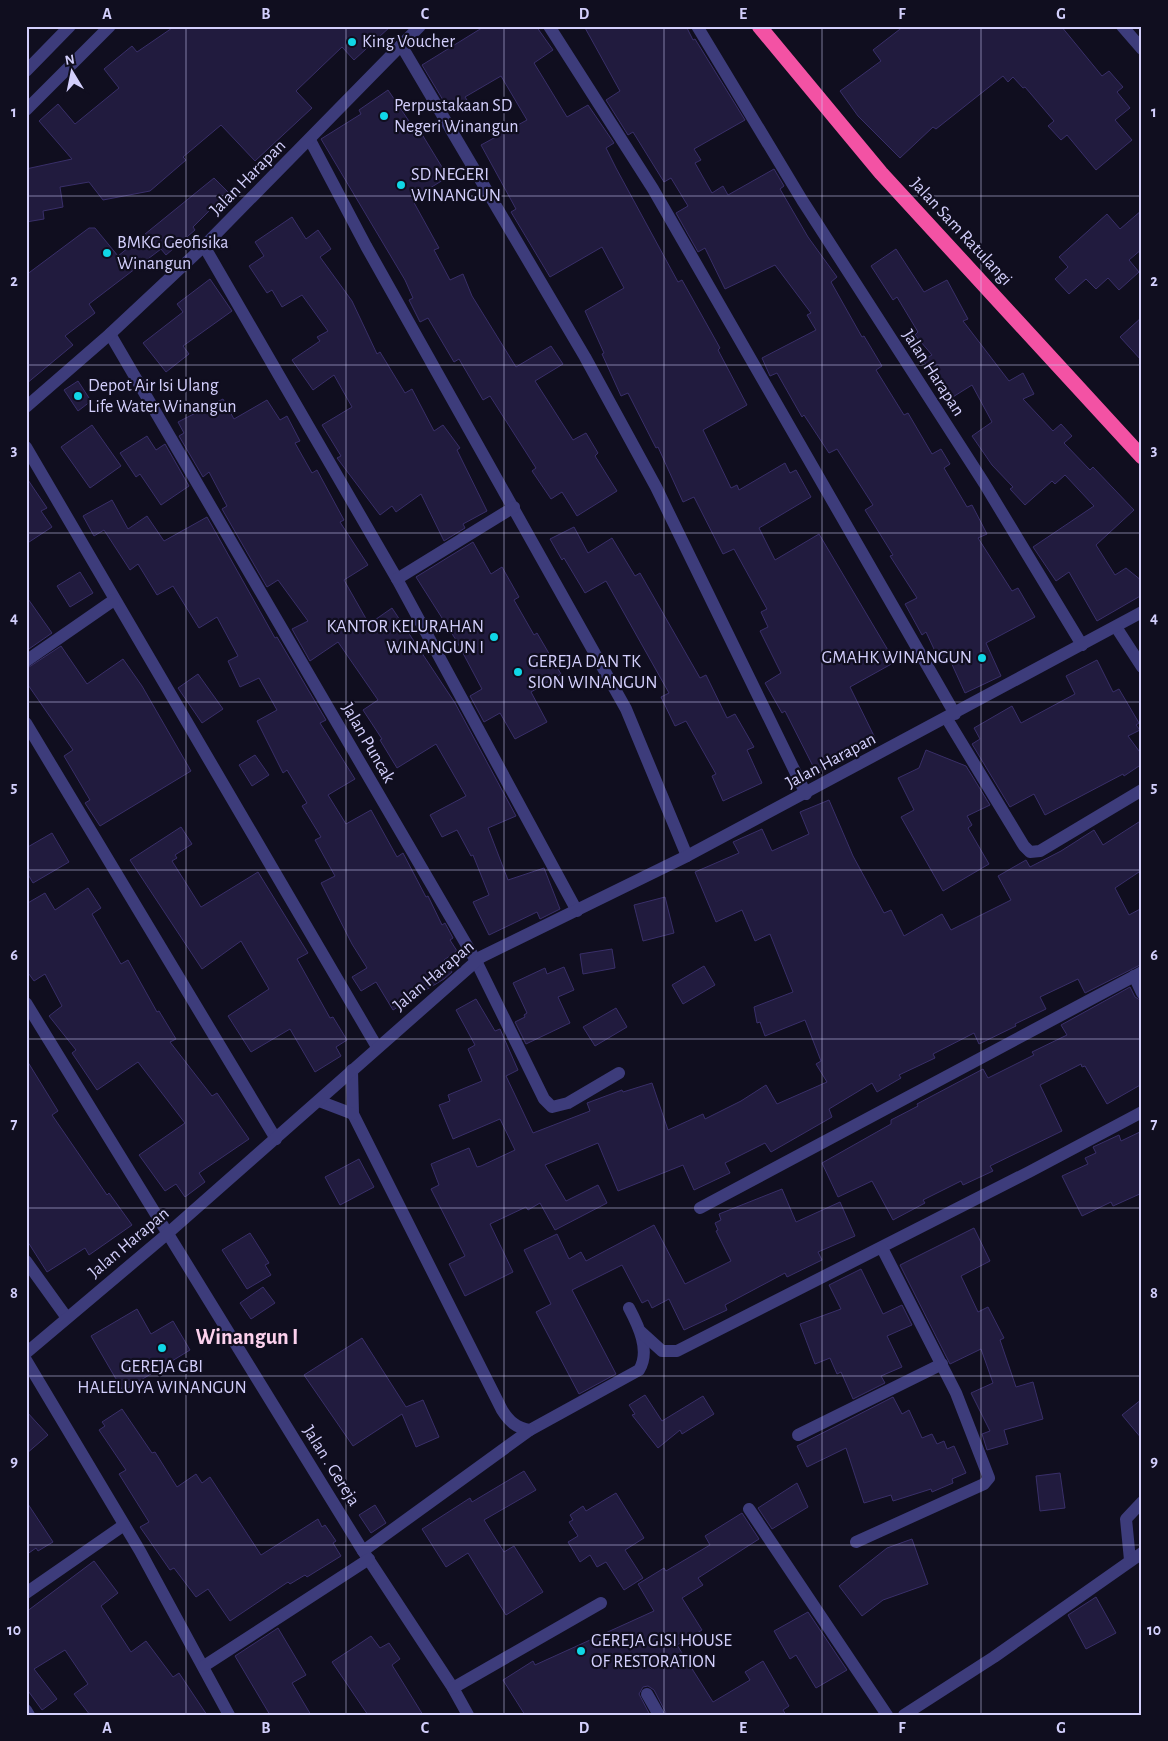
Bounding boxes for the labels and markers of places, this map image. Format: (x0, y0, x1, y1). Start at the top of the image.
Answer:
place label: King Voucher (362, 33, 455, 51)
marker: King Voucher (346, 36, 358, 48)
place label: Perpustakaan SD Negeri Winangun (394, 97, 518, 136)
marker: Perpustakaan SD Negeri Winangun (378, 110, 390, 122)
place label: SD NEGERI WINANGUN (411, 166, 501, 205)
marker: SD NEGERI WINANGUN (395, 179, 407, 191)
place label: BMKG Geofisika Winangun (117, 234, 228, 273)
marker: BMKG Geofisika Winangun (101, 247, 113, 259)
place label: Depot Air Isi Ulang Life Water Winangun (88, 377, 236, 416)
marker: Depot Air Isi Ulang Life Water Winangun (72, 390, 84, 402)
place label: KANTOR KELURAHAN WINANGUN I (327, 618, 484, 657)
marker: KANTOR KELURAHAN WINANGUN I (488, 631, 500, 643)
place label: GMAHK WINANGUN (822, 649, 972, 667)
marker: GMAHK WINANGUN (976, 652, 988, 664)
place label: GEREJA DAN TK SION WINANGUN (528, 653, 658, 692)
marker: GEREJA DAN TK SION WINANGUN (512, 666, 524, 678)
marker: GEREJA GBI HALELUYA WINANGUN (156, 1342, 168, 1354)
place label: GEREJA GBI HALELUYA WINANGUN (77, 1358, 247, 1397)
place label: GEREJA GISI HOUSE OF RESTORATION (591, 1632, 732, 1671)
marker: GEREJA GISI HOUSE OF RESTORATION (575, 1645, 587, 1657)

